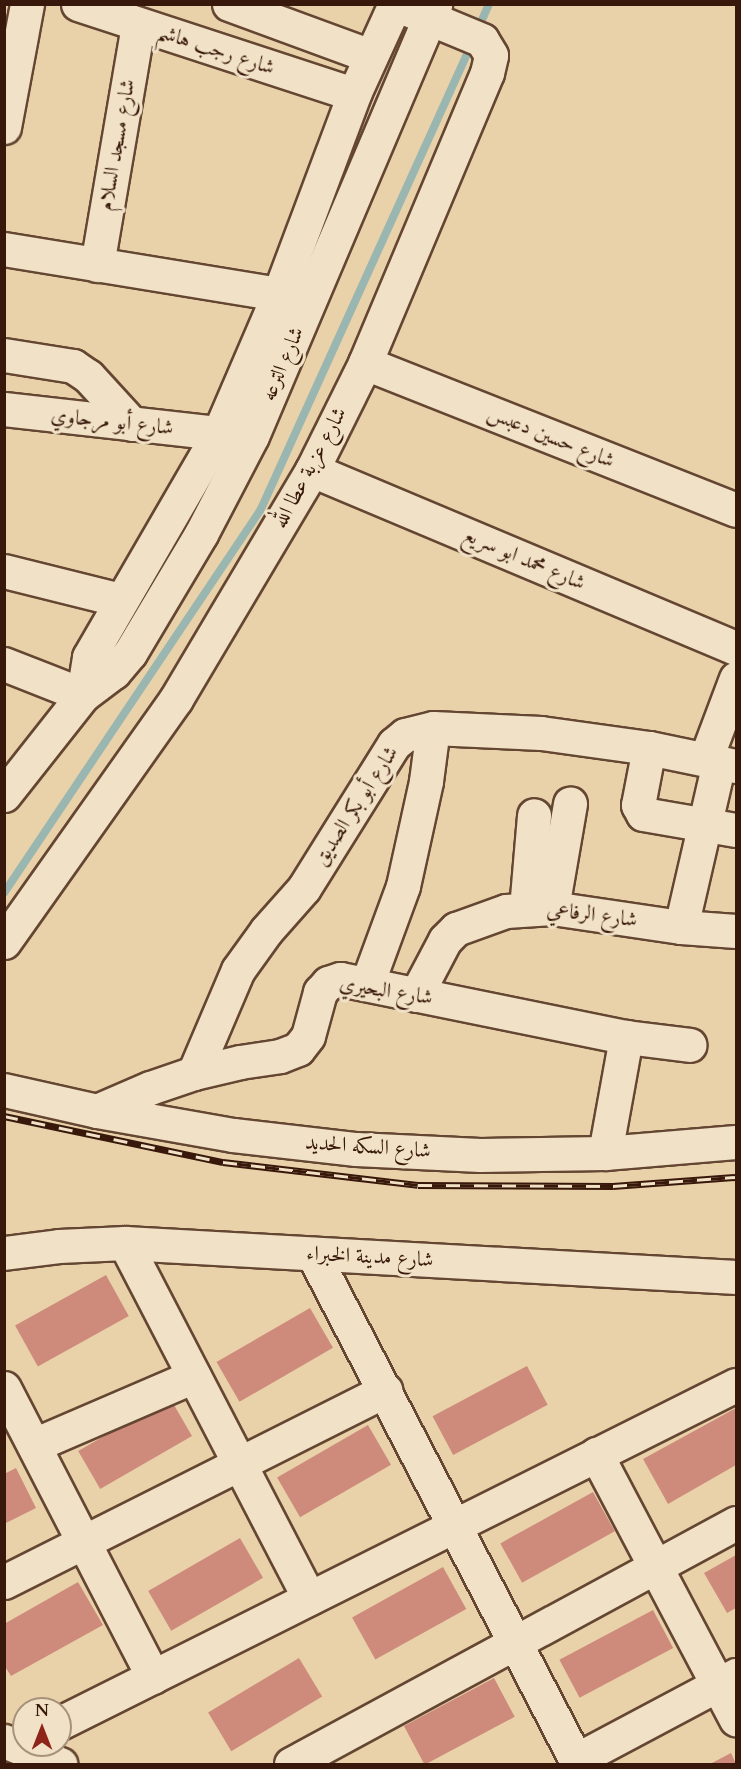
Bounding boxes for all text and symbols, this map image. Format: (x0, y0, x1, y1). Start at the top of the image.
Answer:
street label: شارع رجب هاشم (154, 19, 278, 81)
street label: شارع مسجد السلام (93, 77, 141, 213)
street label: شارع الترعه (256, 323, 310, 405)
street label: شارع حسين دعبس (484, 400, 618, 474)
street label: شارع أبو مرجاوي (49, 403, 175, 441)
street label: شارع عزبة عطا الله (268, 403, 352, 533)
street label: شارع محمد ابو سريع (459, 522, 589, 596)
street label: شارع أبو بكر الصديق (308, 742, 404, 870)
street label: شارع الرفاعي (545, 897, 639, 933)
street label: شارع البحيري (337, 971, 435, 1011)
street label: شارع السكه الحديد (304, 1130, 432, 1164)
street label: شارع مدينة الخبراء (306, 1241, 434, 1273)
north arrow (12, 1697, 72, 1757)
text: N (35, 1700, 49, 1722)

